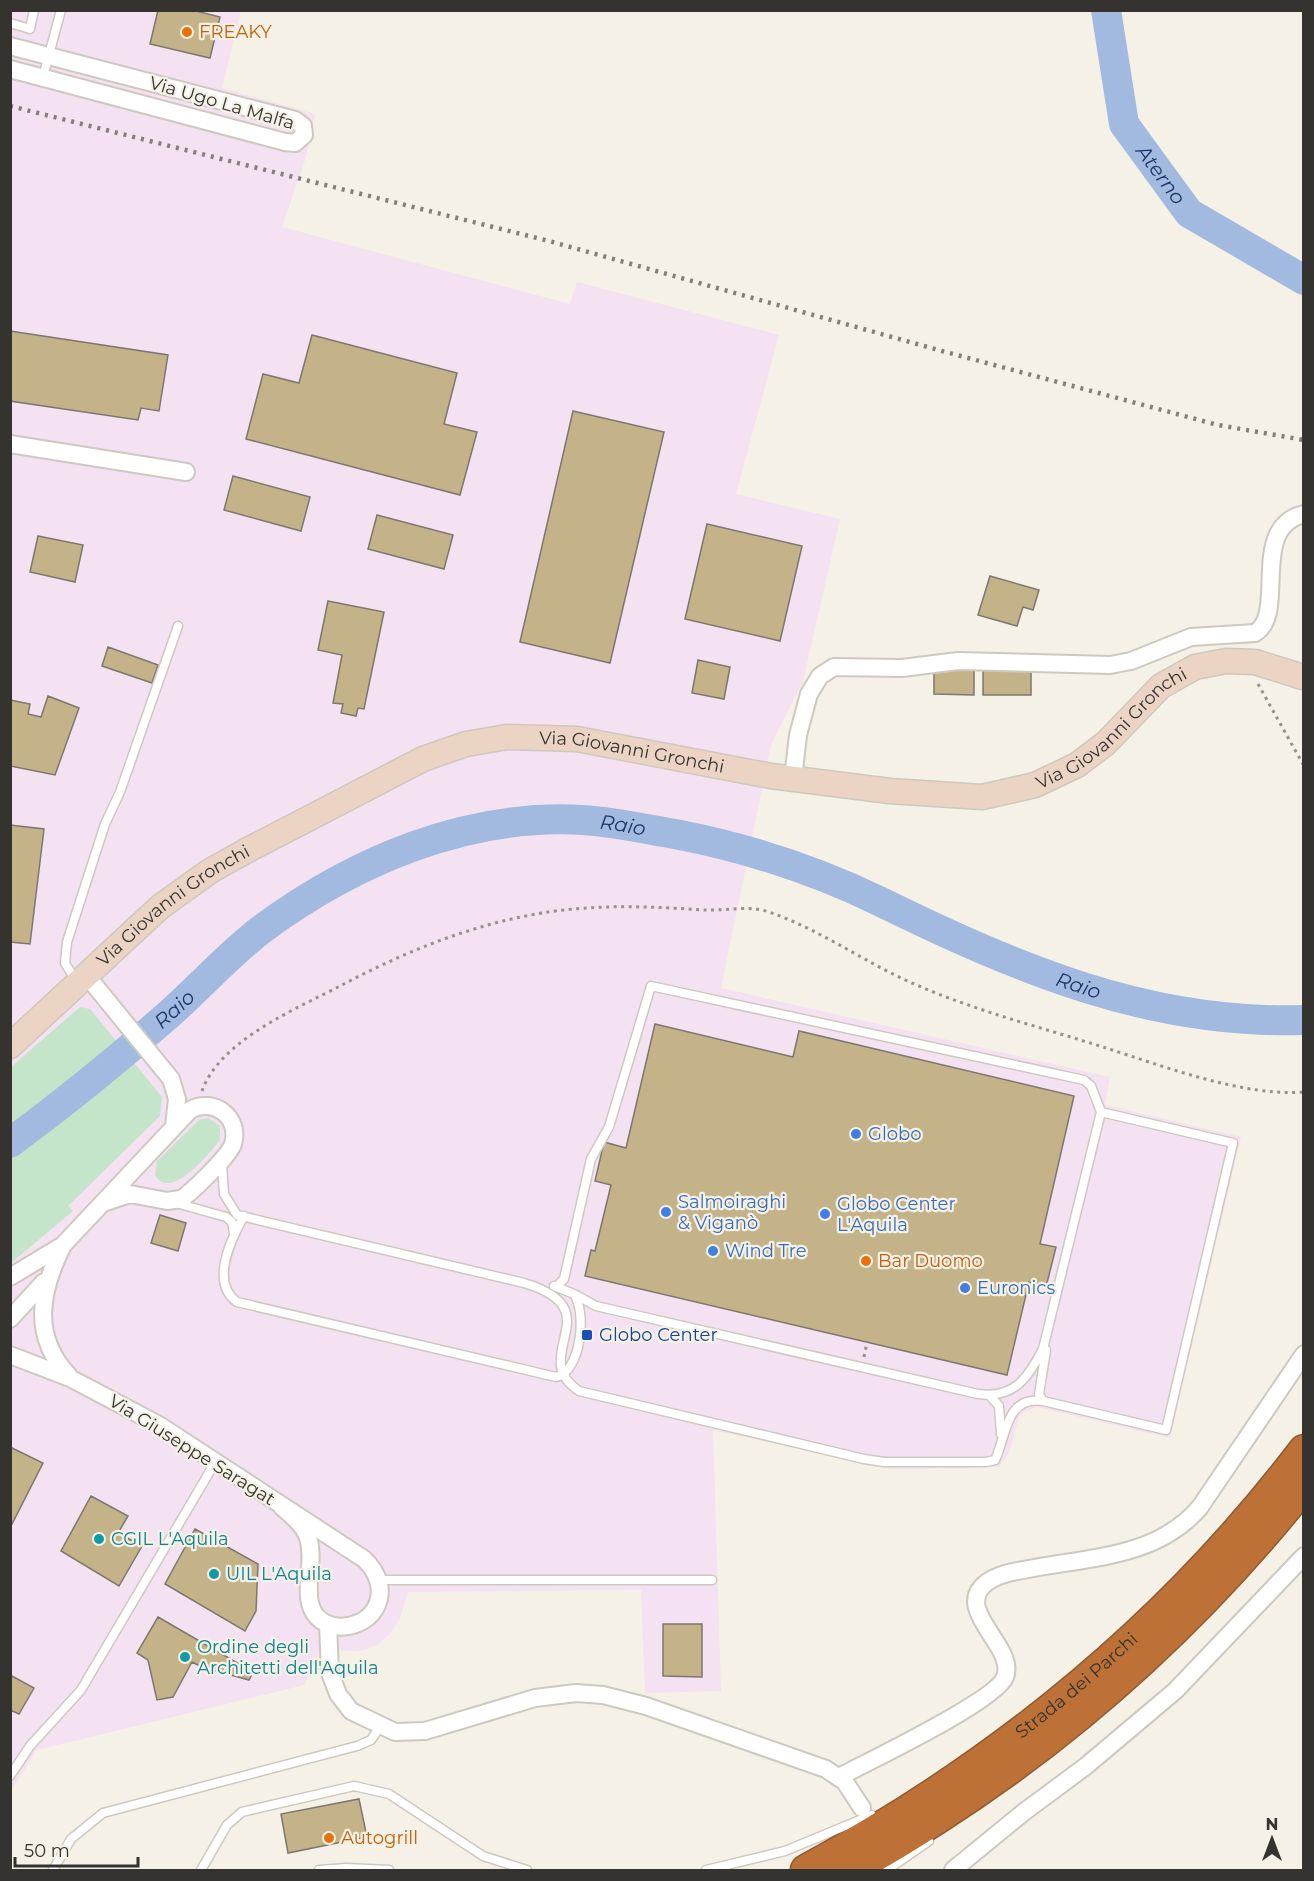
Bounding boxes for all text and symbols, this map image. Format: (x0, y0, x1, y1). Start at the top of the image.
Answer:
place label: FREAKY (199, 21, 272, 43)
marker: FREAKY (180, 25, 194, 39)
street label: Via Ugo La Malfa (147, 72, 297, 134)
water label: Aterno (1131, 139, 1191, 209)
street label: Via Giovanni Gronchi (1032, 663, 1191, 794)
street label: Via Giovanni Gronchi (539, 727, 726, 778)
water label: Raio (599, 810, 648, 841)
street label: Via Giovanni Gronchi (92, 840, 253, 971)
water label: Raio (1053, 967, 1104, 1004)
water label: Raio (149, 985, 199, 1034)
place label: Globo (868, 1123, 922, 1145)
marker: Globo (849, 1127, 863, 1141)
place label: Salmoiraghi & Viganò (678, 1191, 786, 1234)
place label: Globo Center L'Aquila (837, 1193, 956, 1236)
marker: Salmoiraghi & Viganò (659, 1205, 673, 1219)
marker: Globo Center L'Aquila (818, 1207, 832, 1221)
place label: Wind Tre (725, 1240, 807, 1262)
marker: Wind Tre (706, 1244, 720, 1258)
place label: Bar Duomo (878, 1250, 983, 1272)
marker: Bar Duomo (859, 1254, 873, 1268)
place label: Euronics (977, 1277, 1055, 1299)
marker: Euronics (958, 1281, 972, 1295)
place label: Globo Center (599, 1324, 718, 1346)
marker: Globo Center (580, 1328, 594, 1342)
street label: Via Giuseppe Saragat (105, 1390, 279, 1510)
place label: CGIL L'Aquila (111, 1528, 229, 1550)
marker: CGIL L'Aquila (92, 1532, 106, 1546)
place label: UIL L'Aquila (226, 1563, 332, 1585)
marker: UIL L'Aquila (207, 1567, 221, 1581)
street label: Strada dei Parchi (1011, 1628, 1142, 1743)
place label: Ordine degli Architetti dell'Aquila (197, 1636, 379, 1679)
marker: Ordine degli Architetti dell'Aquila (178, 1650, 192, 1664)
north arrow (1242, 1809, 1302, 1869)
text: N (1266, 1815, 1278, 1834)
place label: Autogrill (341, 1827, 418, 1849)
scale bar (15, 1830, 138, 1868)
marker: Autogrill (322, 1831, 336, 1845)
text: 50 m (24, 1840, 70, 1862)

